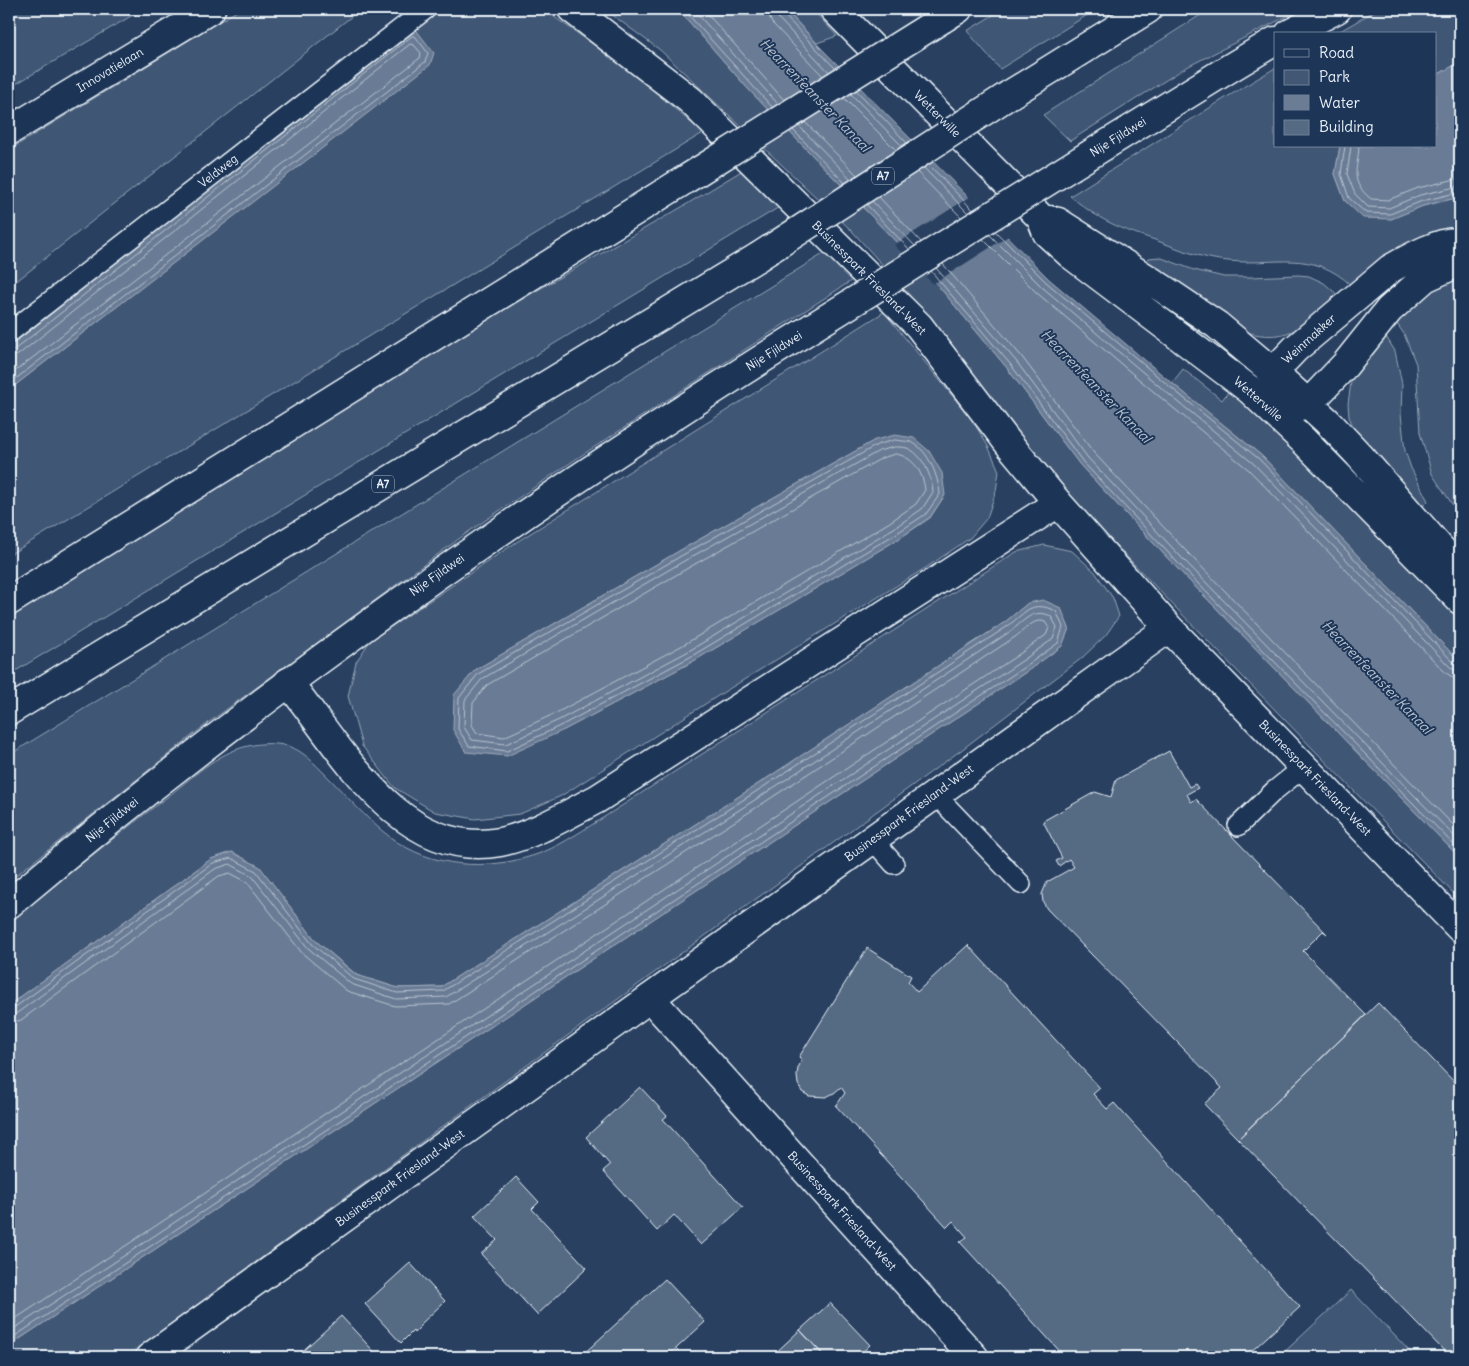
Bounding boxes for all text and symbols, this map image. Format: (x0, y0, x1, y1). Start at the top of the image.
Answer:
legend (1274, 32, 1436, 148)
water label: Hearrenfeanster Kanaal (756, 34, 875, 157)
text: Road (1319, 43, 1354, 62)
street label: Innovatielaan (74, 44, 146, 95)
text: Park (1319, 67, 1350, 86)
street label: Wetterwille (911, 87, 964, 140)
text: Water (1319, 93, 1360, 112)
street label: Nije Fjildwei (1087, 113, 1149, 160)
text: Building (1319, 117, 1374, 136)
street label: Veldweg (195, 151, 240, 191)
road number: A7 (872, 168, 894, 185)
street label: Businesspark Friesland-West (809, 217, 930, 338)
street label: Weinmakker (1279, 310, 1339, 367)
water label: Hearrenfeanster Kanaal (1037, 325, 1156, 448)
street label: Nije Fjildwei (743, 327, 805, 374)
street label: Wetterwille (1231, 373, 1286, 424)
road number: A7 (372, 476, 394, 492)
street label: Nije Fjildwei (406, 550, 467, 599)
water label: Hearrenfeanster Kanaal (1318, 616, 1437, 739)
street label: Businesspark Friesland-West (1256, 717, 1375, 839)
street label: Businesspark Friesland-West (841, 761, 976, 864)
street label: Nije Fjildwei (82, 794, 141, 845)
street label: Businesspark Friesland-West (332, 1126, 467, 1229)
street label: Businesspark Friesland-West (785, 1148, 900, 1273)

